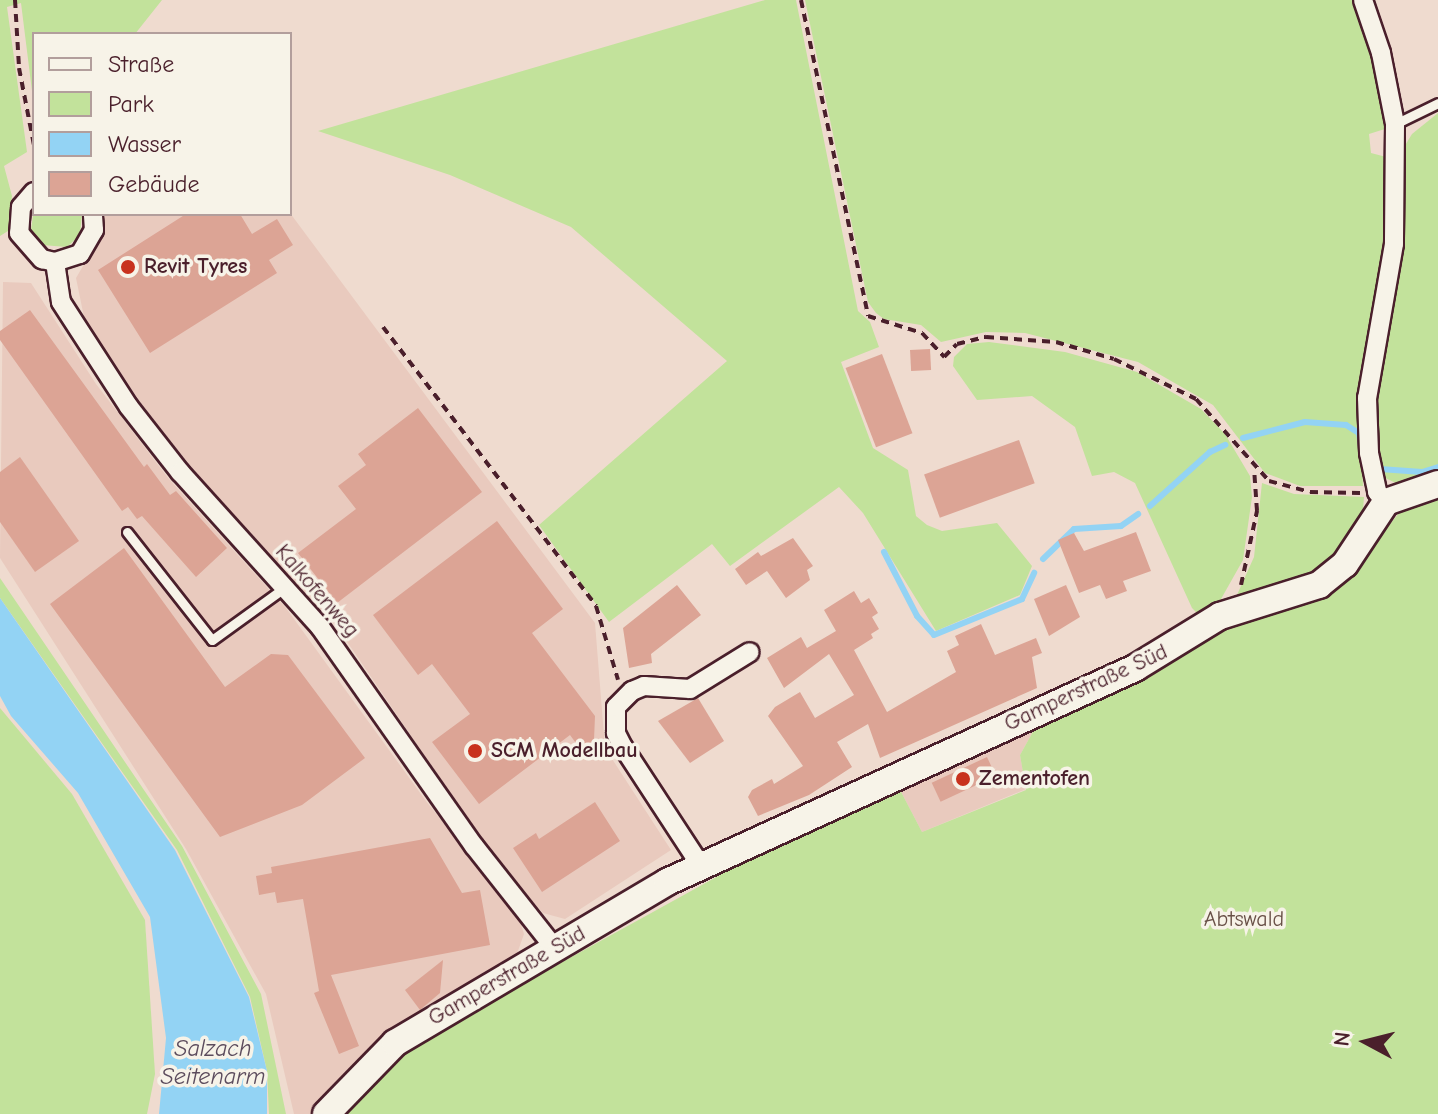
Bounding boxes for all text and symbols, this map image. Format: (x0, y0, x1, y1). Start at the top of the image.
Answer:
legend (32, 32, 292, 216)
text: Straße (108, 50, 174, 78)
text: Park (108, 90, 154, 118)
text: Wasser (108, 130, 181, 158)
text: Gebäude (108, 170, 199, 198)
place label: Revit Tyres (144, 254, 247, 280)
marker: Revit Tyres (119, 258, 137, 276)
street label: Kalkofenweg (269, 539, 365, 643)
street label: Gamperstraße Süd (1000, 639, 1172, 737)
place label: SCM Modellbau (491, 738, 638, 764)
marker: SCM Modellbau (466, 742, 484, 760)
place label: Zementofen (979, 766, 1090, 792)
marker: Zementofen (954, 770, 972, 788)
park label: Abtswald (1204, 907, 1284, 933)
street label: Gamperstraße Süd (424, 920, 590, 1032)
north arrow (1326, 1002, 1406, 1082)
text: N (1328, 1030, 1356, 1048)
water label: Salzach Seitenarm (161, 1035, 265, 1091)

